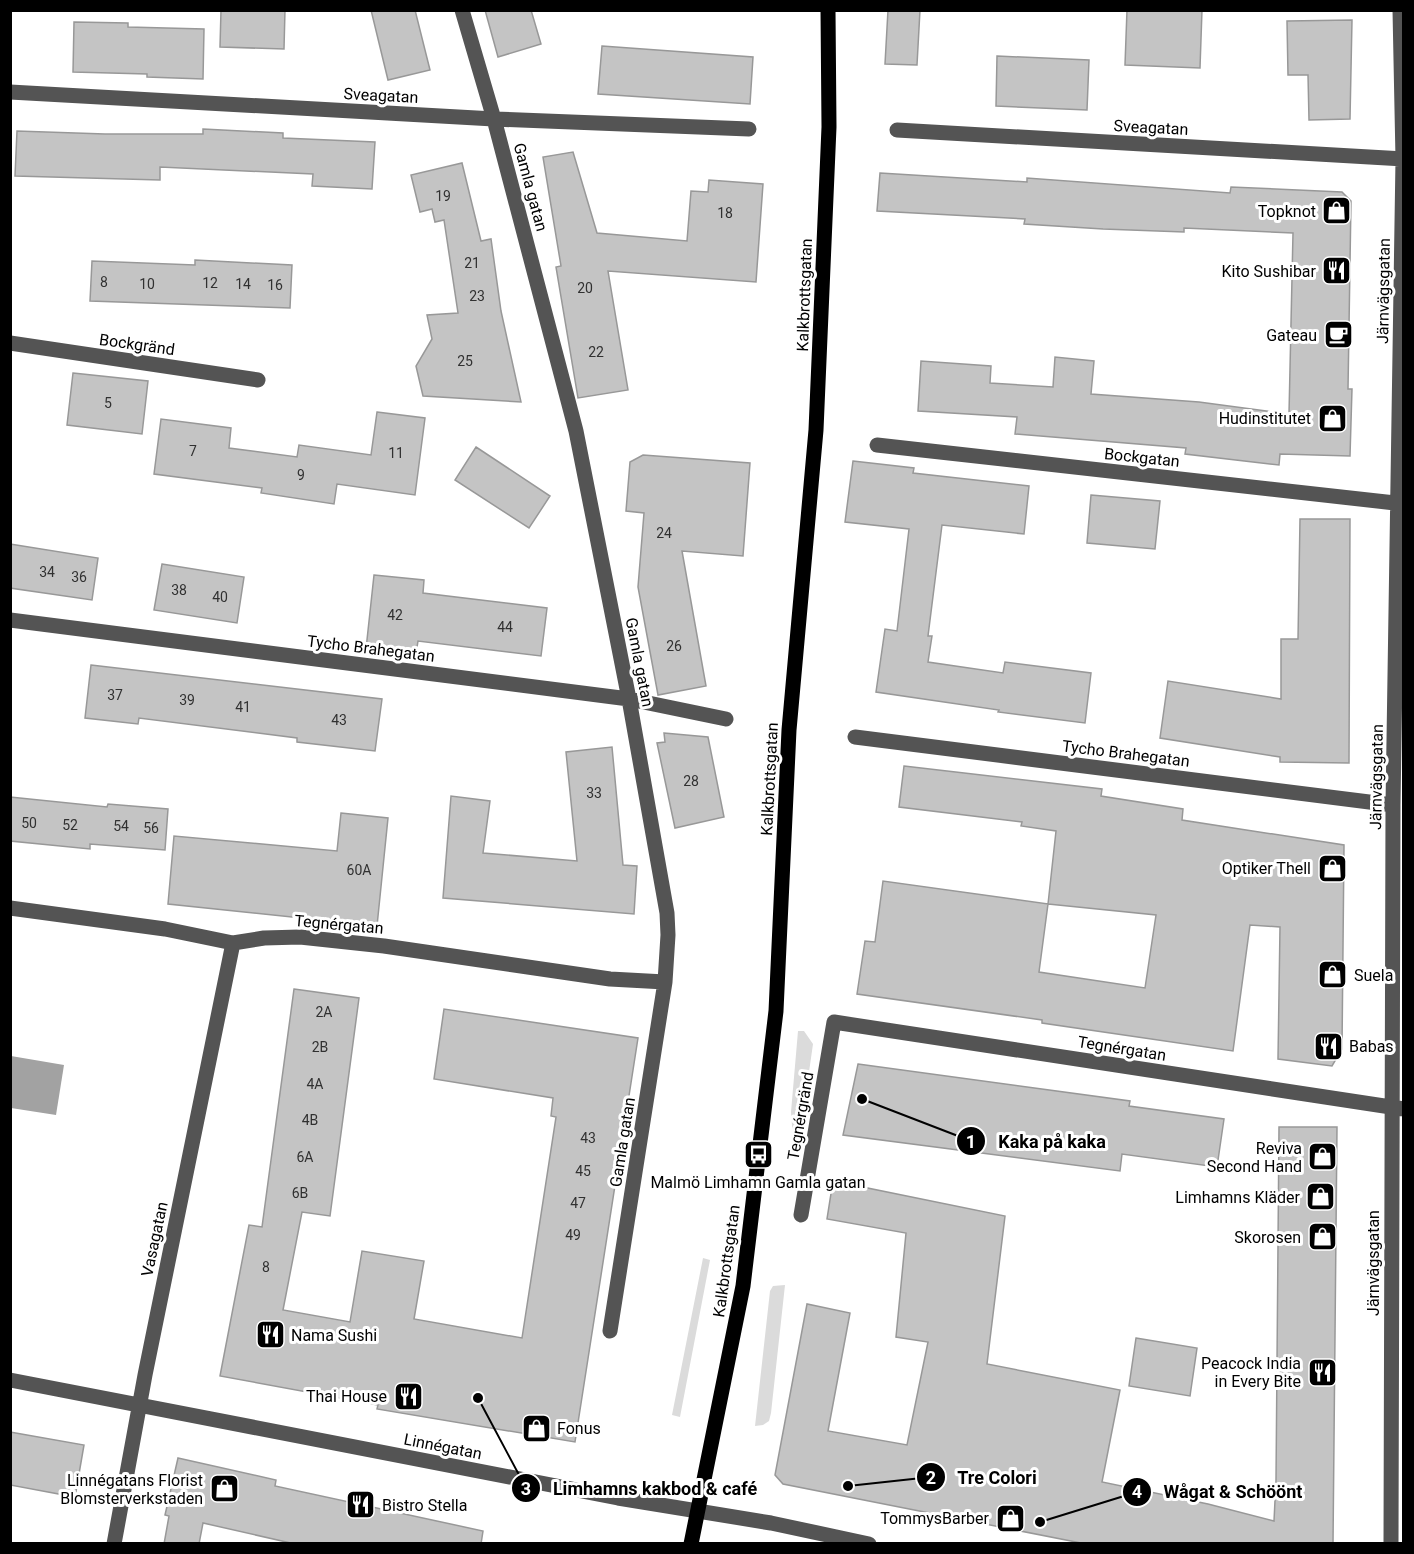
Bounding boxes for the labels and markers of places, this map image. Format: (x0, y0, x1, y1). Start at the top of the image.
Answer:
shop icon: Topknot (1321, 195, 1353, 227)
place label: Topknot (1258, 202, 1316, 221)
restaurant icon: Kito Sushibar (1321, 255, 1353, 287)
place label: Kito Sushibar (1222, 262, 1317, 281)
cafe icon: Gateau (1322, 319, 1354, 351)
place label: Gateau (1266, 326, 1317, 345)
shop icon: Hudinstitutet (1316, 402, 1348, 434)
place label: Hudinstitutet (1219, 409, 1311, 428)
shop icon: Optiker Thell (1316, 852, 1348, 884)
place label: Optiker Thell (1222, 859, 1311, 878)
shop icon: Suela (1317, 959, 1349, 991)
place label: Suela (1354, 966, 1393, 985)
restaurant icon: Babas (1312, 1030, 1344, 1062)
place label: Babas (1349, 1037, 1394, 1056)
callout: Kaka på kaka (956, 1123, 1117, 1159)
bus stop icon: Malmö Limhamn Gamla gatan (742, 1138, 774, 1170)
place label: Reviva Second Hand (1207, 1139, 1302, 1176)
shop icon: Reviva Second Hand (1307, 1141, 1339, 1173)
place label: Malmö Limhamn Gamla gatan (650, 1173, 866, 1192)
shop icon: Limhamns Kläder (1305, 1181, 1337, 1213)
place label: Limhamns Kläder (1175, 1188, 1301, 1207)
shop icon: Skorosen (1306, 1221, 1338, 1253)
place label: Skorosen (1234, 1228, 1301, 1247)
restaurant icon: Nama Sushi (254, 1319, 286, 1351)
place label: Nama Sushi (291, 1326, 377, 1345)
place label: Peacock India in Every Bite (1201, 1354, 1301, 1391)
restaurant icon: Peacock India in Every Bite (1306, 1356, 1338, 1388)
restaurant icon: Thai House (392, 1380, 424, 1412)
place label: Thai House (306, 1387, 387, 1406)
shop icon: Fonus (520, 1412, 552, 1444)
place label: Fonus (557, 1419, 601, 1438)
callout: Tre Colori (916, 1459, 1049, 1495)
callout: Limhamns kakbod & café (511, 1470, 769, 1506)
place label: Linnégatans Florist Blomsterverkstaden (60, 1471, 203, 1508)
shop icon: Linnégatans Florist Blomsterverkstaden (208, 1473, 240, 1505)
callout: Wågat & Schöönt (1122, 1474, 1315, 1510)
restaurant icon: Bistro Stella (345, 1489, 377, 1521)
place label: Bistro Stella (382, 1496, 467, 1515)
shop icon: TommysBarber (994, 1502, 1026, 1534)
place label: TommysBarber (880, 1509, 990, 1528)

